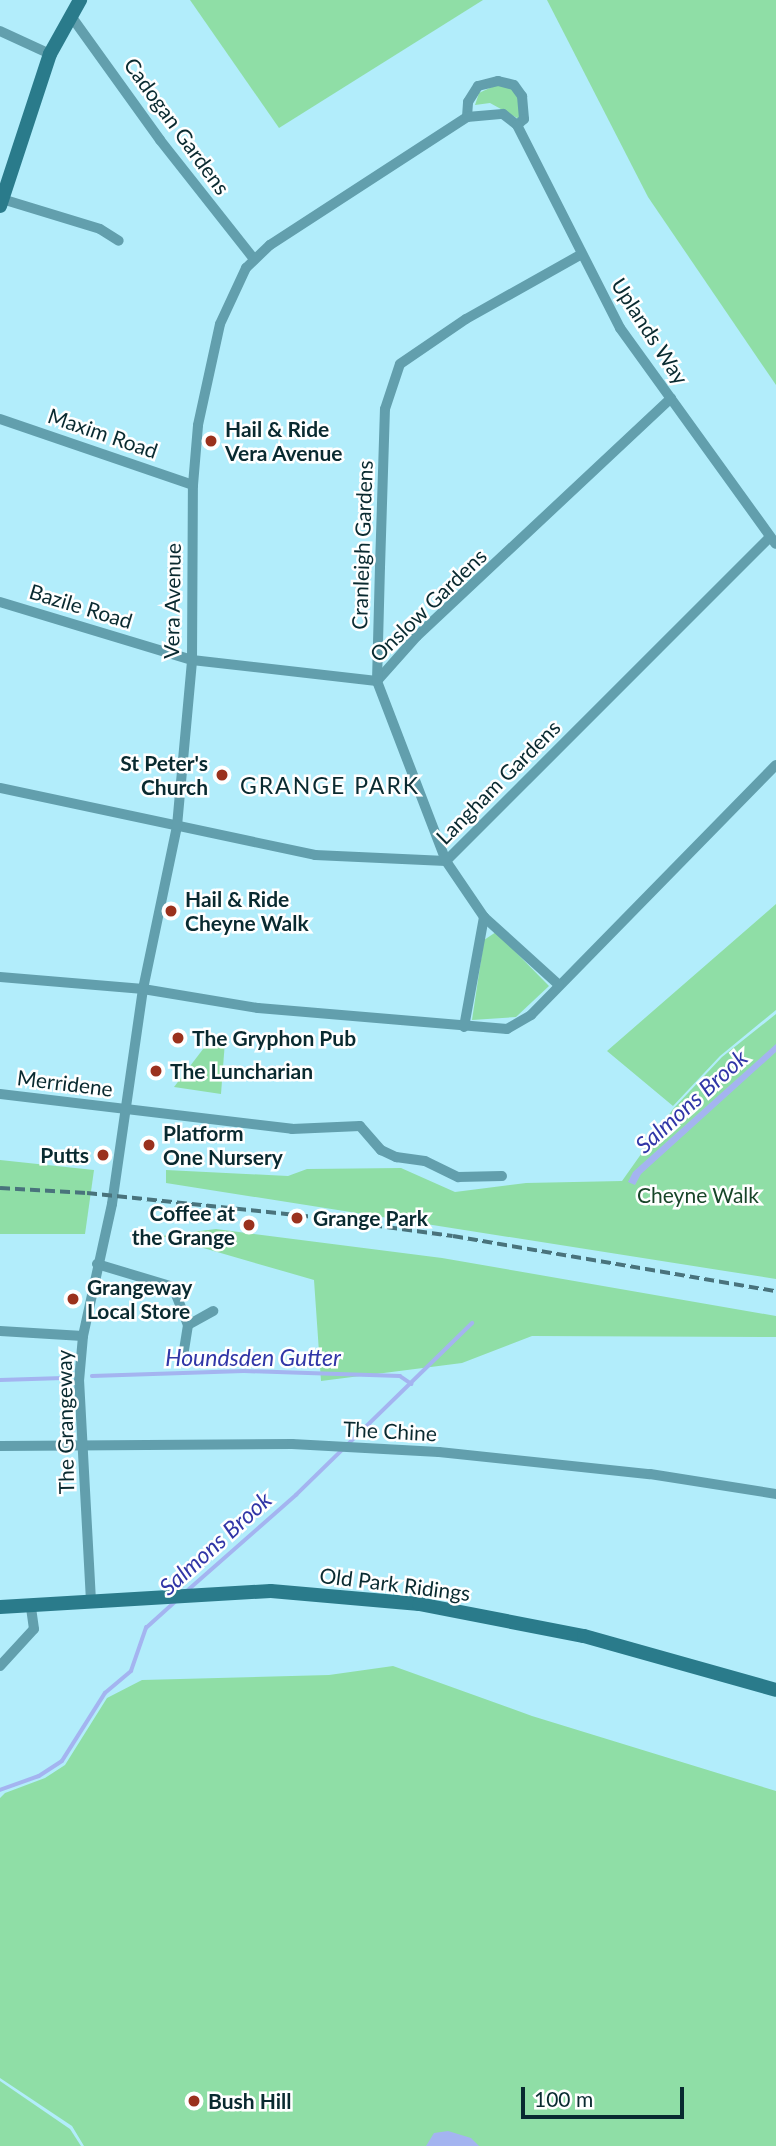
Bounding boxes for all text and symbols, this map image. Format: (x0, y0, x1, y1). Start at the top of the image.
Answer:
street label: Cadogan Gardens (119, 53, 235, 199)
street label: Uplands Way (606, 273, 694, 389)
street label: Maxim Road (45, 402, 161, 464)
place label: Hail & Ride Vera Avenue (225, 416, 343, 466)
marker: Hail & Ride Vera Avenue (203, 433, 219, 449)
street label: Cranleigh Gardens (346, 460, 378, 630)
street label: Vera Avenue (158, 543, 186, 659)
street label: Onslow Gardens (364, 543, 492, 667)
street label: Bazile Road (26, 578, 136, 634)
street label: Langham Gardens (431, 715, 565, 849)
place label: St Peter's Church (120, 750, 208, 800)
marker: St Peter's Church (214, 767, 230, 783)
district label: GRANGE PARK (241, 771, 419, 799)
place label: Hail & Ride Cheyne Walk (185, 886, 309, 936)
marker: Hail & Ride Cheyne Walk (163, 903, 179, 919)
place label: The Gryphon Pub (192, 1025, 356, 1051)
marker: The Gryphon Pub (170, 1030, 186, 1046)
water label: Salmons Brook (629, 1044, 753, 1158)
place label: The Luncharian (170, 1058, 313, 1084)
marker: The Luncharian (148, 1063, 164, 1079)
street label: Merridene (16, 1065, 114, 1101)
place label: Platform One Nursery (163, 1120, 283, 1170)
marker: Platform One Nursery (141, 1137, 157, 1153)
place label: Putts (40, 1142, 89, 1168)
marker: Putts (95, 1147, 111, 1163)
park label: Cheyne Walk (637, 1182, 759, 1208)
place label: Coffee at the Grange (132, 1200, 235, 1250)
place label: Grange Park (313, 1205, 428, 1231)
marker: Grange Park (287, 1208, 307, 1228)
marker: Coffee at the Grange (241, 1217, 257, 1233)
place label: Grangeway Local Store (87, 1274, 192, 1324)
marker: Grangeway Local Store (65, 1291, 81, 1307)
water label: Houndsden Gutter (165, 1343, 341, 1371)
street label: The Grangeway (51, 1350, 79, 1494)
street label: The Chine (342, 1416, 438, 1446)
water label: Salmons Brook (153, 1486, 277, 1600)
street label: Old Park Ridings (318, 1562, 472, 1606)
scale bar (524, 2072, 687, 2116)
text: 100 m (534, 2086, 593, 2111)
place label: Bush Hill (208, 2088, 291, 2114)
marker: Bush Hill (186, 2093, 202, 2109)

